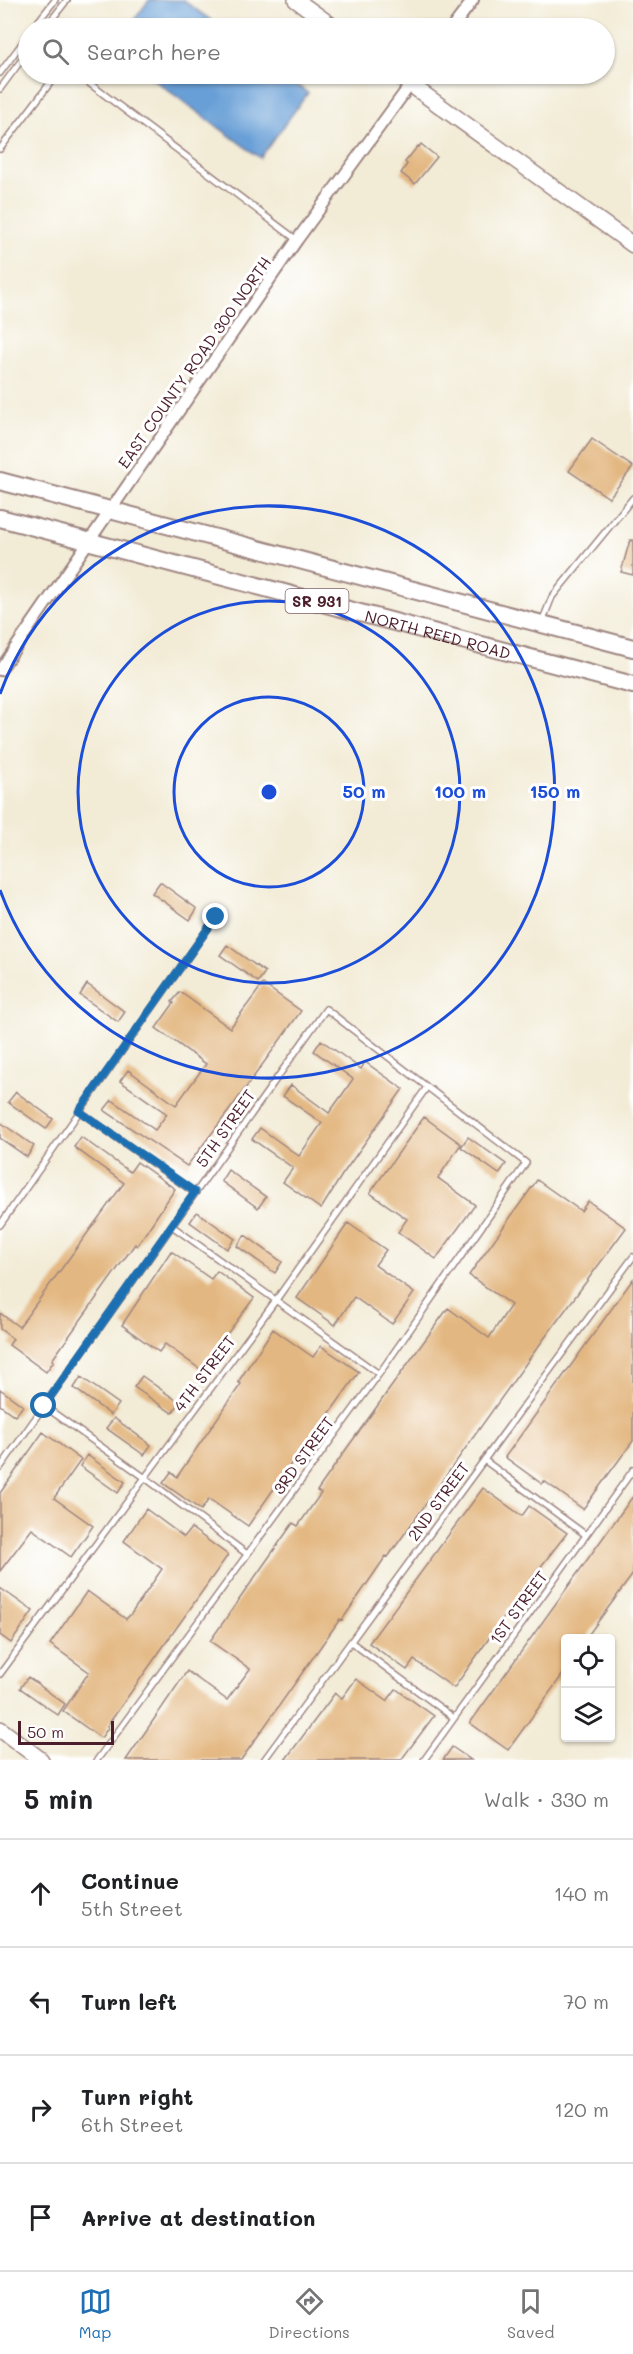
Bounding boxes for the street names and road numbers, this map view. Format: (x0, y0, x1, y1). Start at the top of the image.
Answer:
street label: EAST COUNTY ROAD 300 NORTH (113, 252, 275, 472)
road number: SR 931 (286, 589, 348, 613)
street label: NORTH REED ROAD (363, 604, 513, 663)
street label: 5TH STREET (191, 1085, 260, 1171)
street label: 4TH STREET (168, 1331, 240, 1415)
street label: 3RD STREET (268, 1412, 338, 1498)
street label: 2ND STREET (402, 1457, 474, 1544)
street label: 1ST STREET (484, 1566, 552, 1648)

